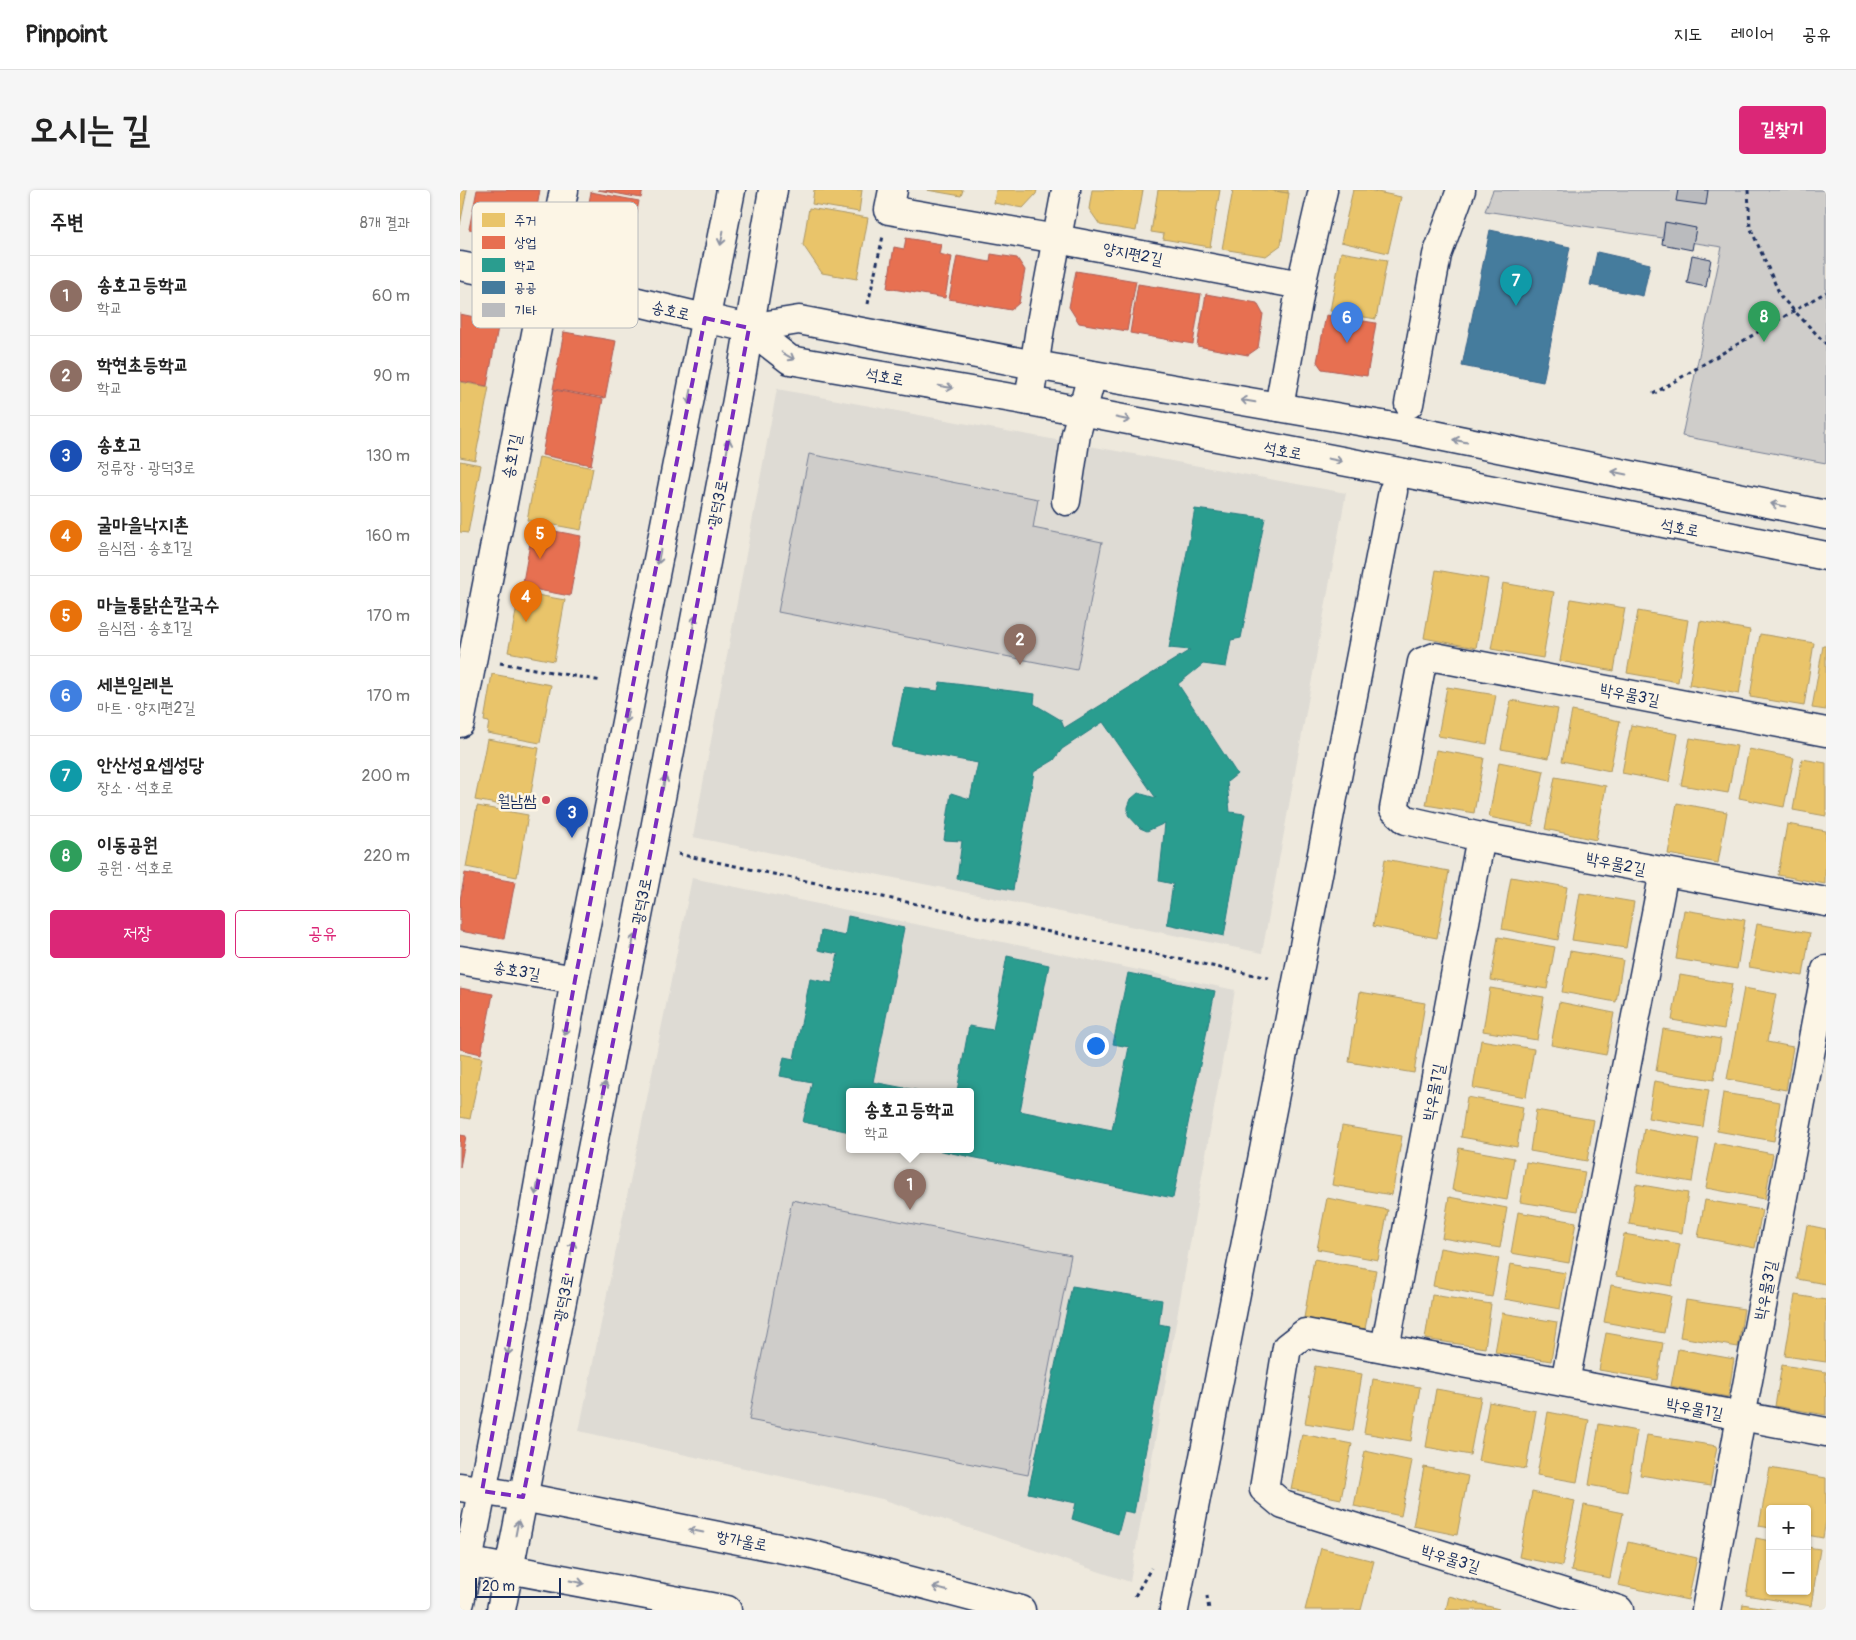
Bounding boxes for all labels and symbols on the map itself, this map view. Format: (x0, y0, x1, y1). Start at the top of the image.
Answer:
legend (472, 202, 638, 328)
text: 주거 (514, 212, 537, 229)
one-way arrow (716, 229, 726, 245)
text: 상업 (514, 234, 537, 251)
street label: 양지편2길 (1101, 238, 1165, 270)
text: 학교 (514, 257, 537, 274)
pin: 7 (1500, 265, 1532, 306)
text: 공공 (514, 279, 537, 296)
street label: 송호로 (650, 297, 692, 325)
pin: 8 (1748, 301, 1780, 342)
text: 기타 (514, 302, 537, 319)
pin: 6 (1331, 302, 1363, 343)
one-way arrow (780, 352, 794, 362)
street label: 석호로 (864, 364, 906, 390)
one-way arrow (938, 382, 954, 392)
one-way arrow (685, 389, 695, 405)
one-way arrow (1241, 396, 1257, 406)
one-way arrow (1115, 415, 1131, 425)
street label: 송호1길 (498, 432, 526, 480)
one-way arrow (1452, 435, 1468, 445)
street label: 석호로 (1262, 437, 1304, 464)
one-way arrow (723, 438, 733, 454)
one-way arrow (1326, 456, 1342, 465)
one-way arrow (1611, 468, 1627, 477)
street label: 광덕3로 (704, 478, 732, 528)
one-way arrow (1771, 500, 1787, 510)
street label: 석호로 (1659, 514, 1701, 541)
pin: 5 (524, 518, 556, 559)
one-way arrow (653, 548, 663, 564)
pin: 4 (510, 581, 542, 622)
one-way arrow (690, 615, 700, 631)
pin: 2 (1004, 624, 1036, 665)
street label: 박우물3길 (1598, 679, 1661, 711)
one-way arrow (622, 708, 631, 724)
one-way arrow (660, 775, 670, 791)
place label: 월남쌈 (497, 791, 536, 811)
marker: 월남쌈 (540, 794, 552, 806)
pin: 3 (556, 797, 588, 838)
street label: 박우물2길 (1584, 848, 1648, 880)
street label: 광덕3로 (628, 876, 656, 926)
one-way arrow (629, 934, 638, 950)
street label: 송호3길 (492, 957, 542, 985)
one-way arrow (561, 1020, 570, 1036)
your location (1083, 1033, 1109, 1059)
street label: 박우물1길 (1419, 1062, 1449, 1122)
one-way arrow (600, 1081, 609, 1097)
pin: 1 (894, 1169, 926, 1210)
one-way arrow (532, 1180, 542, 1196)
one-way arrow (568, 1241, 578, 1257)
street label: 박우물3길 (1750, 1259, 1782, 1322)
street label: 광덕3로 (550, 1273, 578, 1323)
one-way arrow (503, 1340, 513, 1356)
street label: 박우물1길 (1665, 1394, 1725, 1424)
one-way arrow (512, 1520, 522, 1536)
one-way arrow (689, 1526, 705, 1536)
street label: 항가울로 (715, 1526, 769, 1556)
street label: 박우물3길 (1419, 1541, 1483, 1577)
scale bar (475, 1575, 561, 1598)
one-way arrow (568, 1577, 584, 1587)
one-way arrow (932, 1583, 948, 1593)

